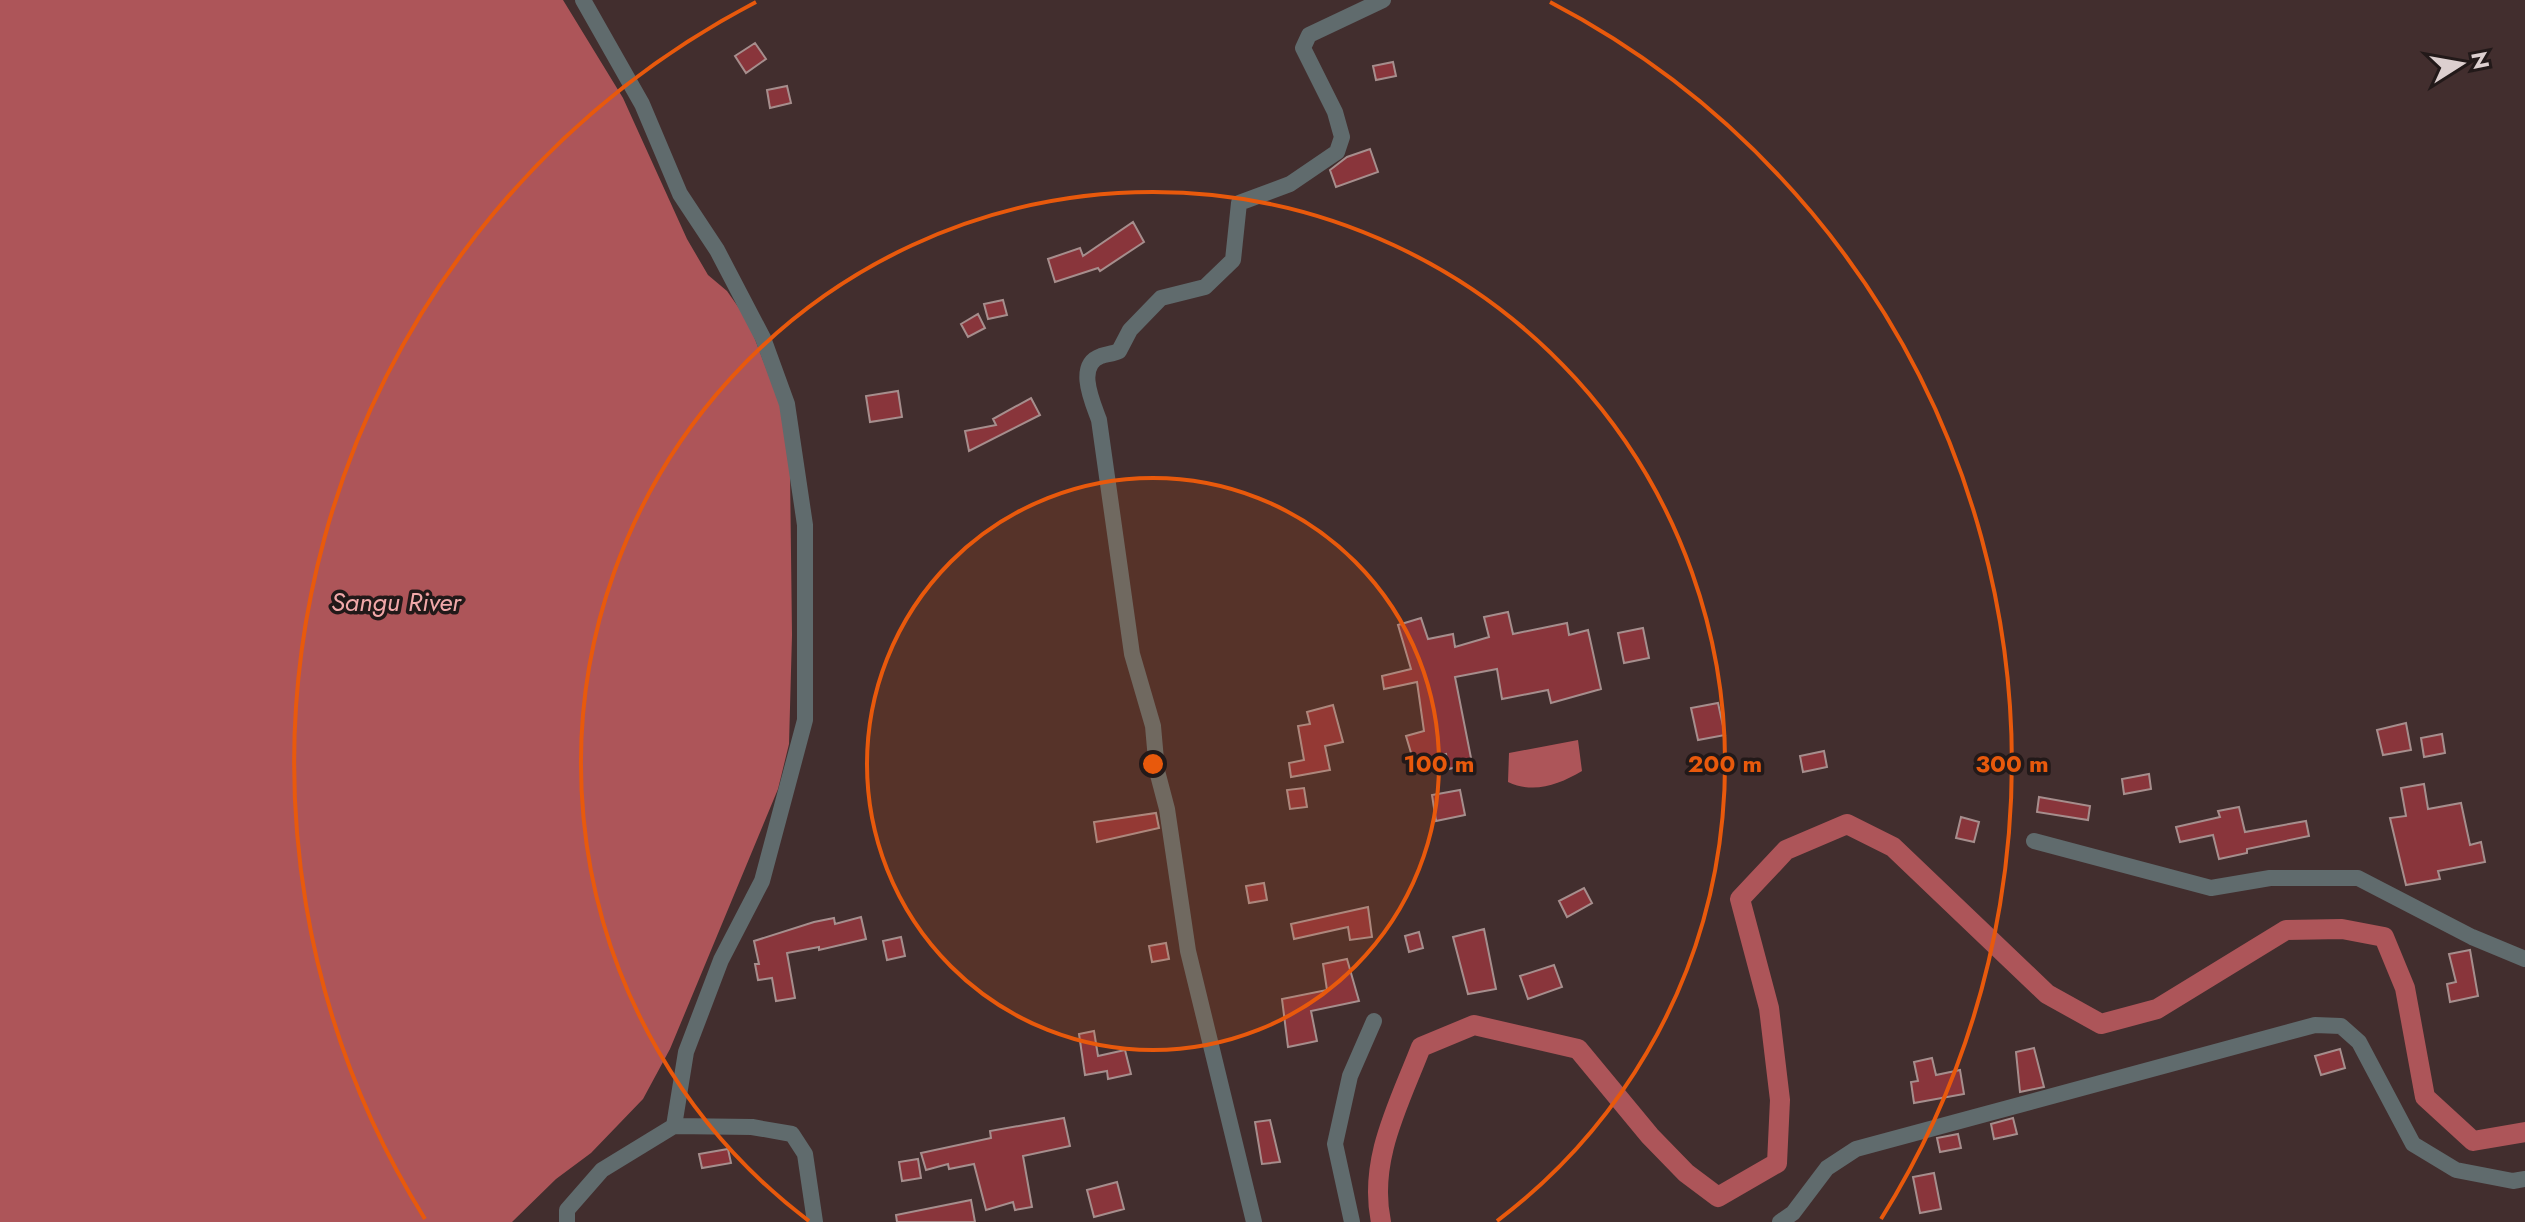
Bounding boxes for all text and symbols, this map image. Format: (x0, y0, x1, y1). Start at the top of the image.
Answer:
north arrow (2421, 24, 2501, 104)
text: N (2463, 49, 2498, 72)
water label: Sangu River (331, 583, 462, 621)
text: 100 m (1404, 746, 1474, 781)
text: 200 m (1688, 746, 1762, 781)
text: 300 m (1975, 746, 2049, 781)
centre of rings (1139, 750, 1167, 778)

